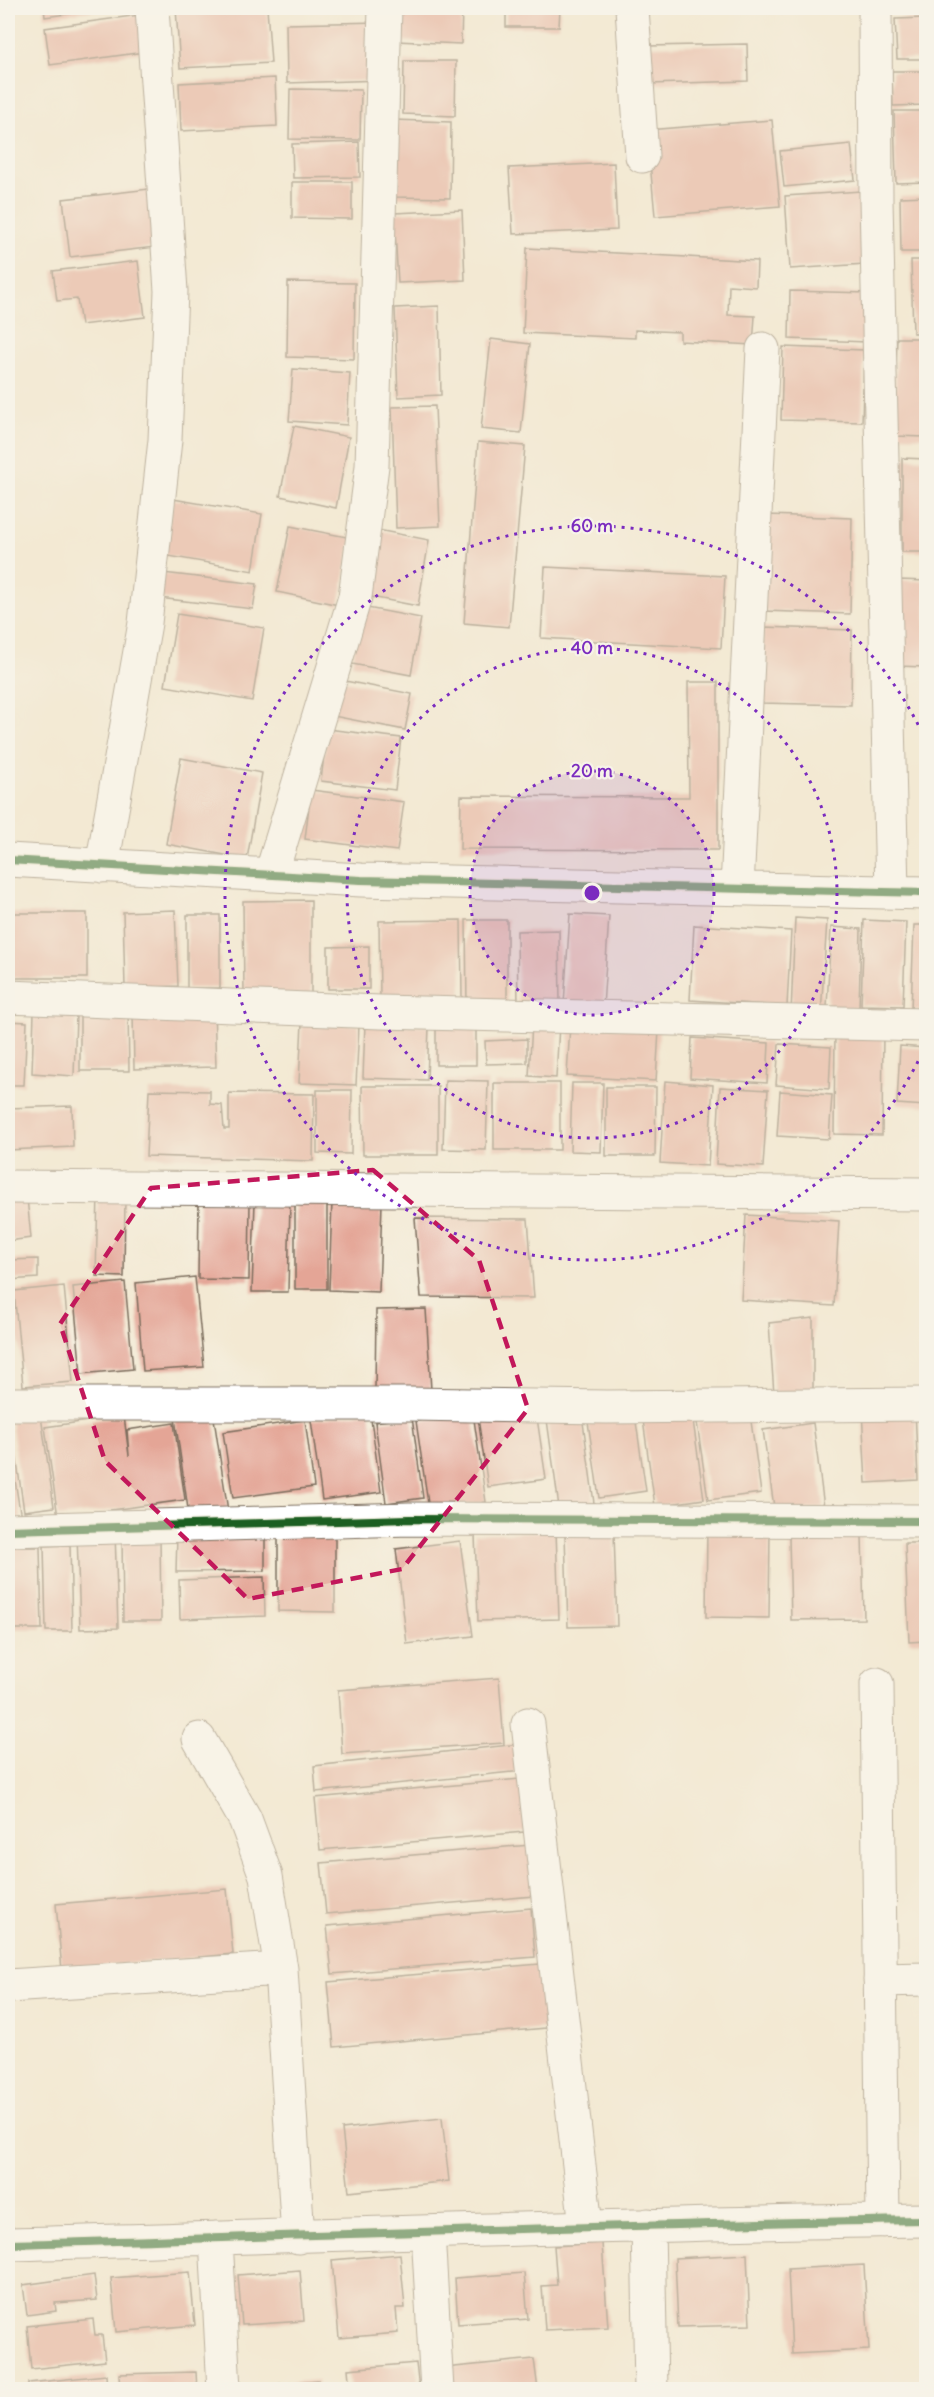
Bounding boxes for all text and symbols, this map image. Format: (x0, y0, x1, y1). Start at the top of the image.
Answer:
text: 60 m (571, 514, 613, 537)
text: 40 m (571, 636, 613, 659)
text: 20 m (571, 759, 613, 782)
centre of rings (582, 883, 602, 903)

